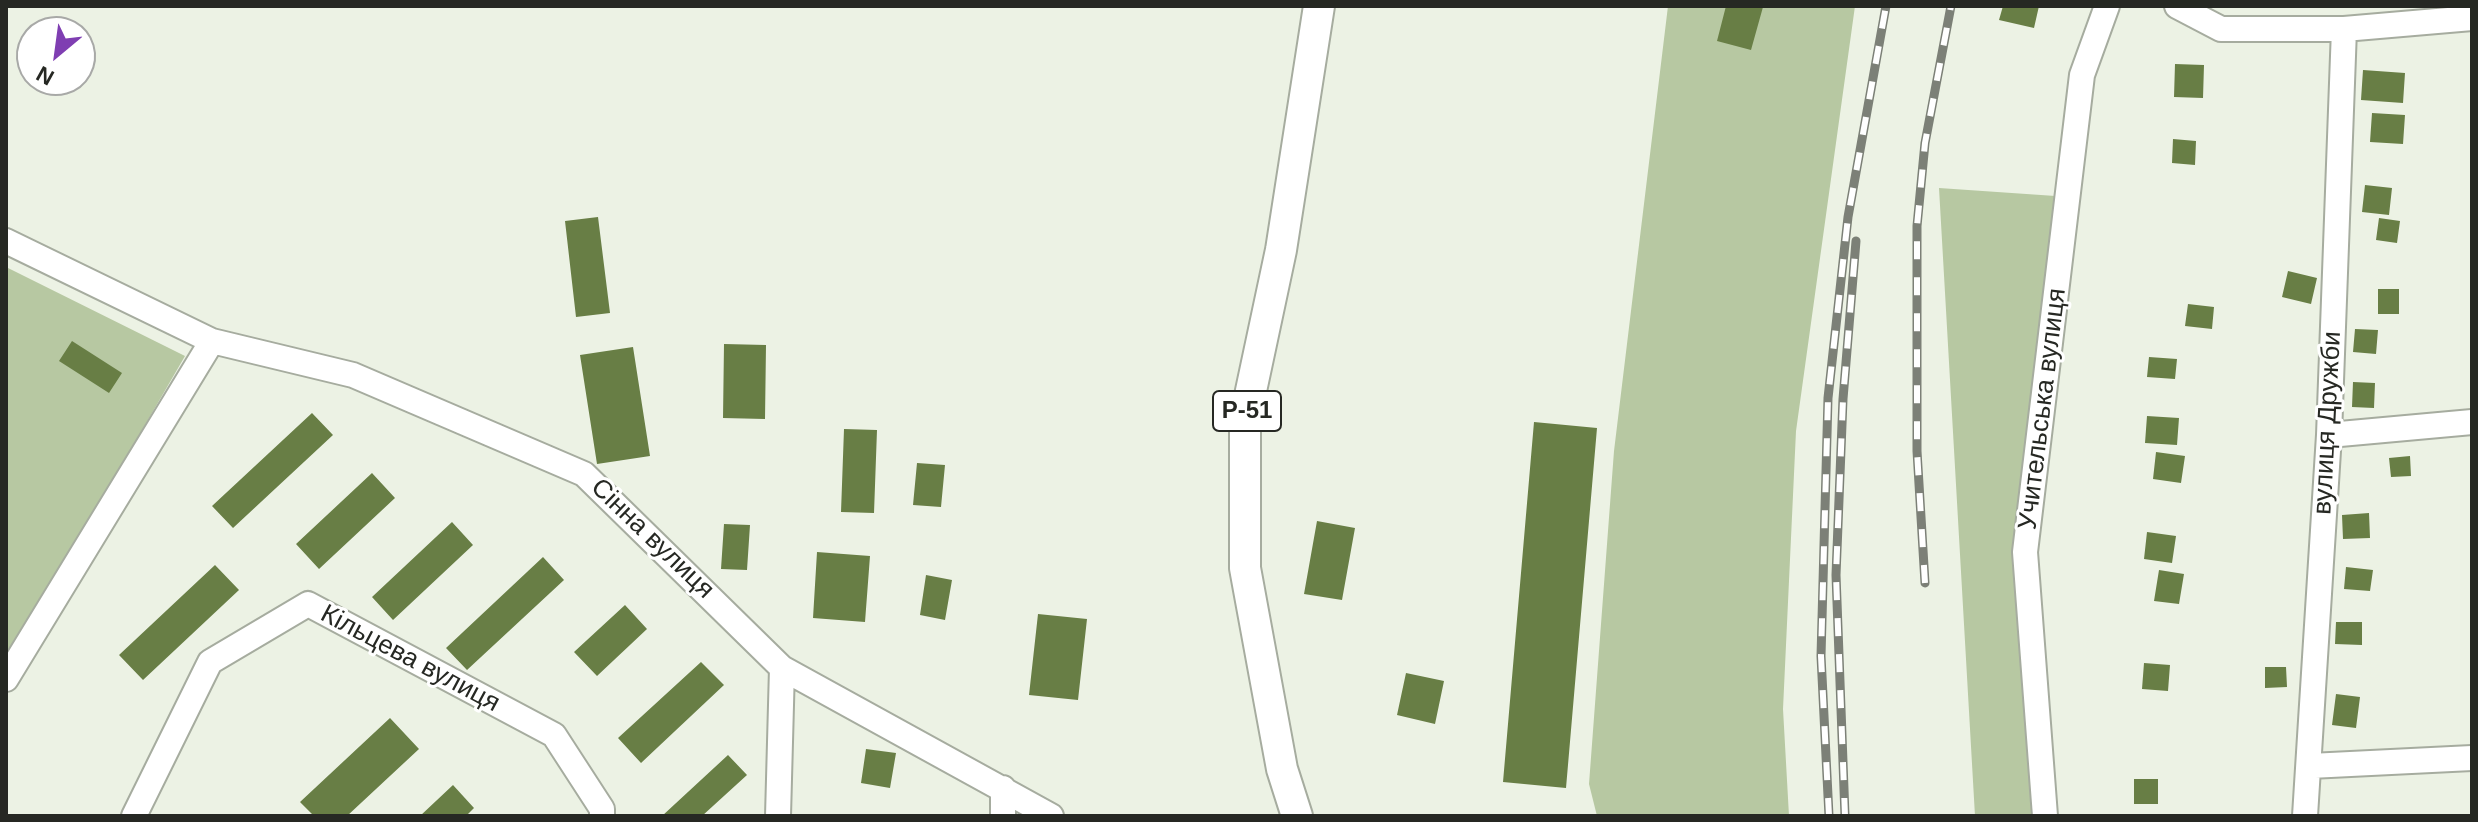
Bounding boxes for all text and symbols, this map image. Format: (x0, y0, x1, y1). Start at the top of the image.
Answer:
north arrow (16, 16, 96, 96)
text: N (32, 61, 58, 90)
street label: Учительська вулиця (2013, 286, 2073, 532)
street label: вулиця Дружби (2308, 330, 2348, 516)
road number: Р-51 (1213, 391, 1281, 431)
street label: Сінна вулиця (584, 472, 720, 606)
street label: Кільцева вулиця (315, 599, 505, 719)

